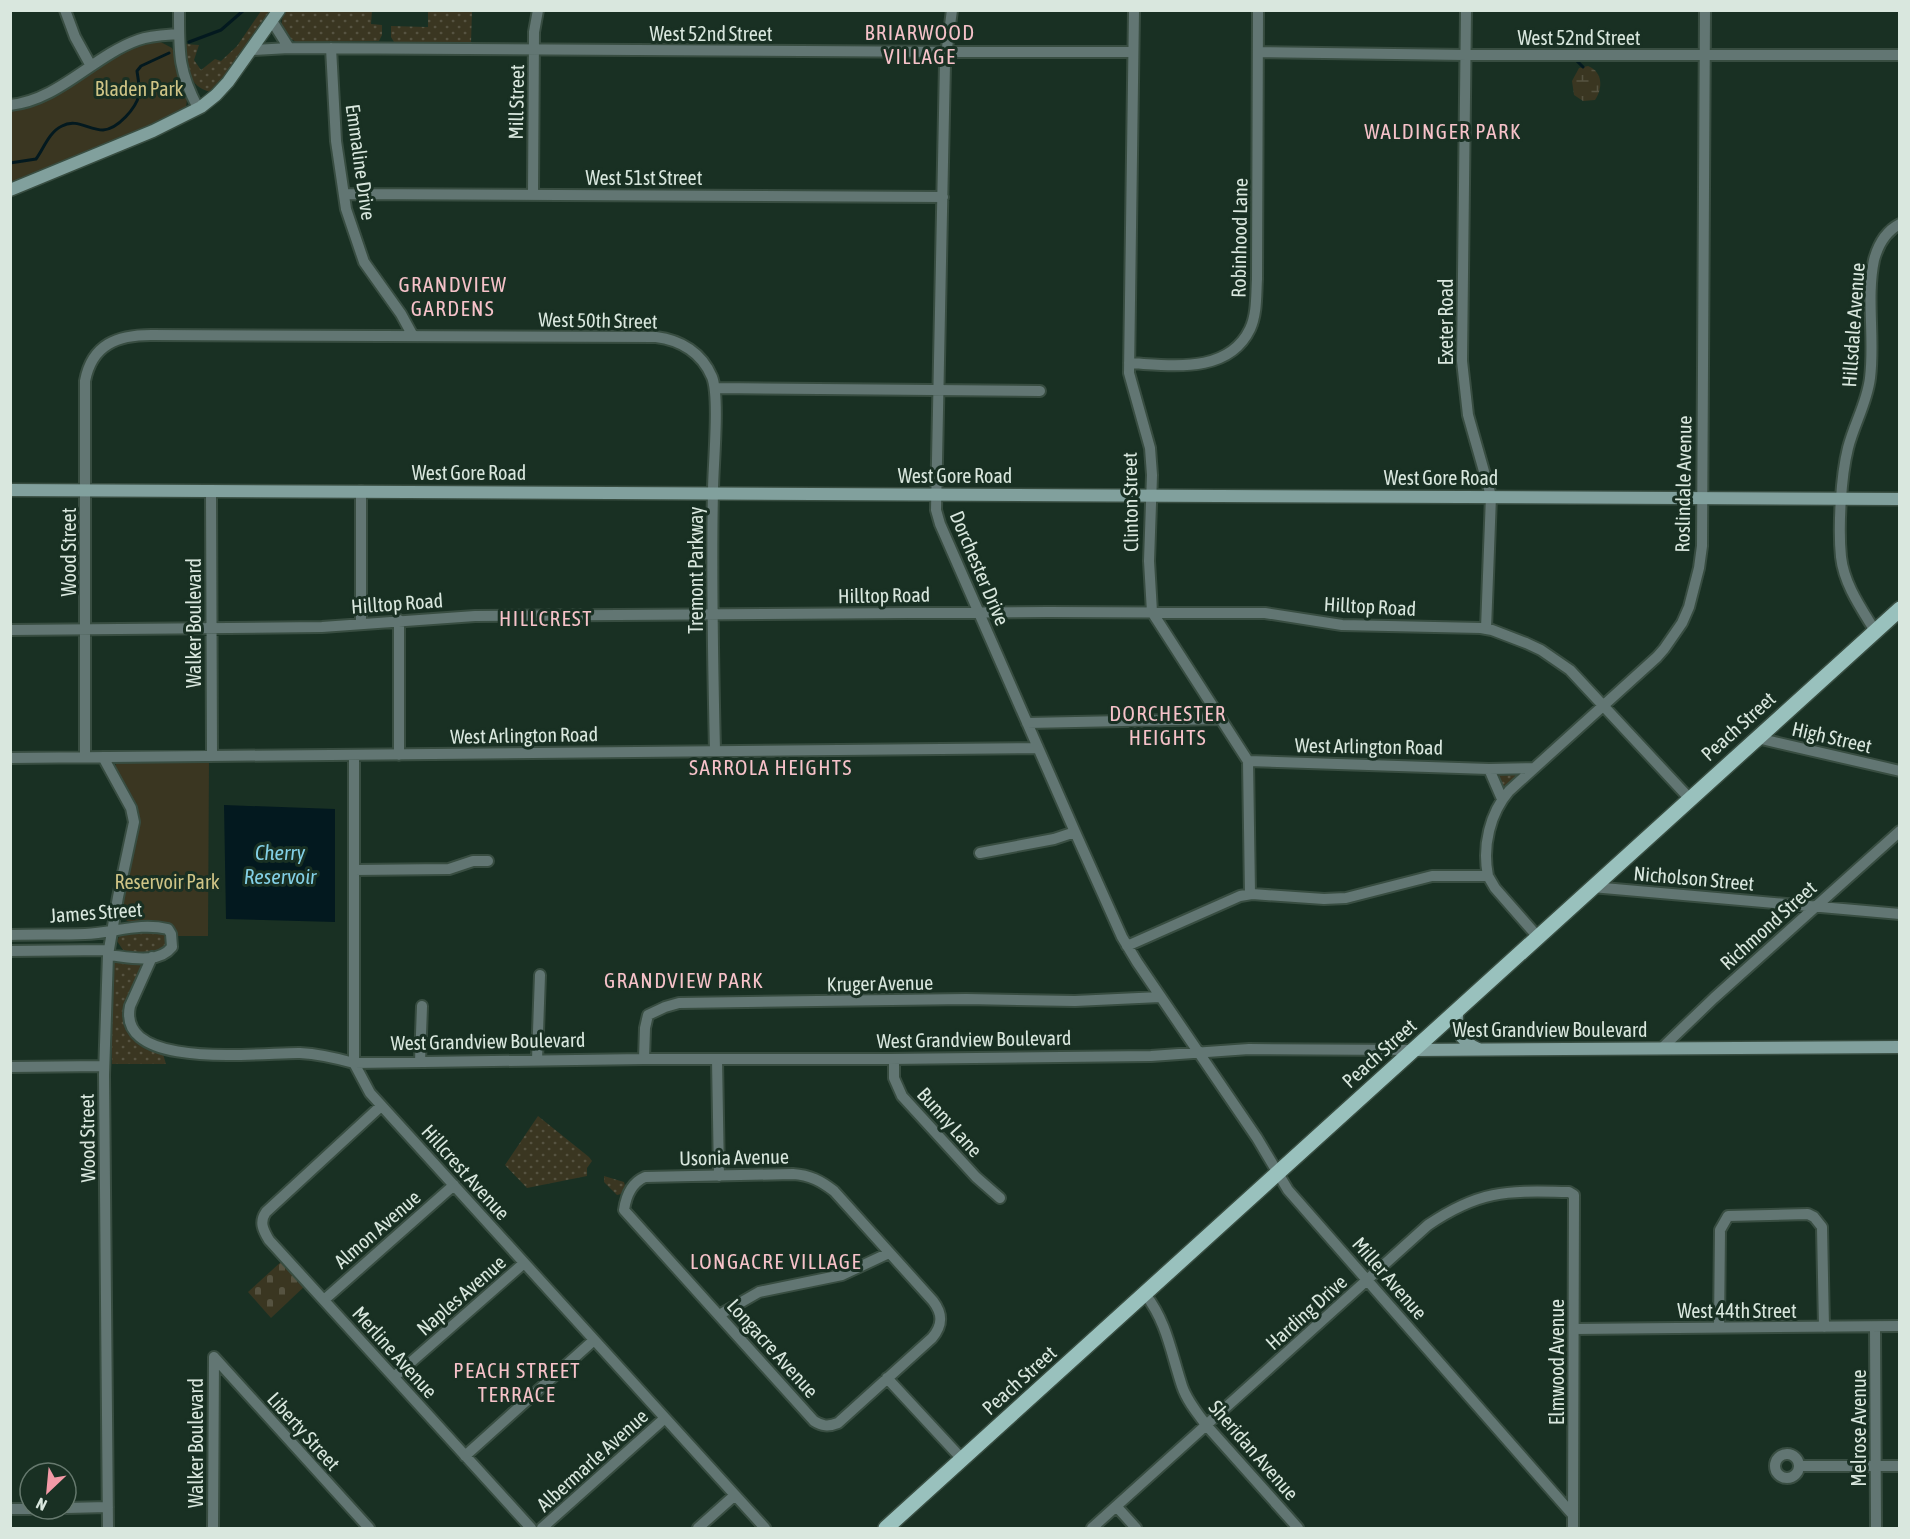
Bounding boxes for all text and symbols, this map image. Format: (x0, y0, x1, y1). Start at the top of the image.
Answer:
district label: BRIARWOOD VILLAGE (864, 20, 976, 68)
street label: West 52nd Street (649, 22, 773, 45)
street label: West 52nd Street (1517, 26, 1641, 49)
street label: Mill Street (504, 64, 528, 140)
park label: Bladen Park (95, 77, 183, 100)
street label: Emmaline Drive (341, 103, 381, 221)
district label: WALDINGER PARK (1364, 119, 1522, 143)
street label: West 51st Street (586, 166, 703, 189)
street label: Robinhood Lane (1226, 178, 1252, 298)
street label: Hillsdale Avenue (1837, 262, 1869, 388)
district label: GRANDVIEW GARDENS (398, 272, 508, 320)
street label: Exeter Road (1434, 279, 1457, 365)
street label: West 50th Street (538, 307, 658, 333)
street label: Roslindale Avenue (1670, 415, 1696, 553)
street label: Clinton Street (1118, 452, 1142, 552)
street label: West Gore Road (412, 461, 526, 484)
street label: West Gore Road (898, 464, 1012, 487)
street label: West Gore Road (1384, 466, 1498, 489)
street label: Tremont Parkway (684, 506, 707, 634)
street label: Wood Street (57, 507, 80, 596)
street label: Dorchester Drive (946, 507, 1014, 629)
street label: Walker Boulevard (182, 558, 205, 688)
street label: Hilltop Road (838, 583, 930, 607)
street label: Hilltop Road (350, 588, 444, 618)
street label: Hilltop Road (1323, 592, 1417, 620)
district label: HILLCREST (499, 606, 593, 630)
street label: Peach Street (1696, 687, 1780, 765)
district label: DORCHESTER HEIGHTS (1109, 701, 1227, 749)
street label: High Street (1790, 717, 1874, 757)
street label: West Arlington Road (450, 722, 598, 748)
street label: West Arlington Road (1295, 733, 1443, 759)
district label: SARROLA HEIGHTS (689, 755, 853, 779)
water label: Cherry Reservoir (244, 840, 317, 888)
street label: Nicholson Street (1633, 861, 1755, 895)
park label: Reservoir Park (114, 870, 220, 893)
street label: Richmond Street (1715, 876, 1821, 974)
street label: James Street (49, 897, 143, 927)
district label: GRANDVIEW PARK (604, 968, 764, 992)
street label: Kruger Avenue (826, 971, 934, 995)
street label: Peach Street (1337, 1014, 1421, 1092)
street label: West Grandview Boulevard (1453, 1018, 1647, 1041)
street label: West Grandview Boulevard (876, 1026, 1072, 1052)
street label: West Grandview Boulevard (390, 1028, 586, 1054)
street label: Bunny Lane (913, 1083, 987, 1161)
street label: Wood Street (75, 1093, 99, 1183)
street label: Hillcrest Avenue (417, 1120, 515, 1224)
street label: Usonia Avenue (679, 1145, 789, 1169)
street label: Almon Avenue (329, 1185, 425, 1273)
street label: Miller Avenue (1348, 1232, 1432, 1324)
district label: LONGACRE VILLAGE (690, 1249, 862, 1273)
street label: Naples Avenue (412, 1250, 510, 1340)
street label: Harding Drive (1261, 1270, 1351, 1354)
street label: Longacre Avenue (723, 1294, 823, 1402)
street label: Elmwood Avenue (1545, 1299, 1568, 1425)
street label: West 44th Street (1677, 1299, 1797, 1322)
street label: Merline Avenue (348, 1302, 442, 1402)
street label: Peach Street (977, 1341, 1061, 1419)
district label: PEACH STREET TERRACE (453, 1358, 581, 1406)
street label: Melrose Avenue (1847, 1369, 1870, 1487)
street label: Walker Boulevard (184, 1378, 207, 1508)
street label: Liberty Street (263, 1387, 345, 1475)
street label: Sheridan Avenue (1205, 1396, 1303, 1504)
street label: Albermarle Avenue (532, 1404, 652, 1516)
north arrow (18, 1461, 78, 1521)
text: N (33, 1494, 50, 1515)

